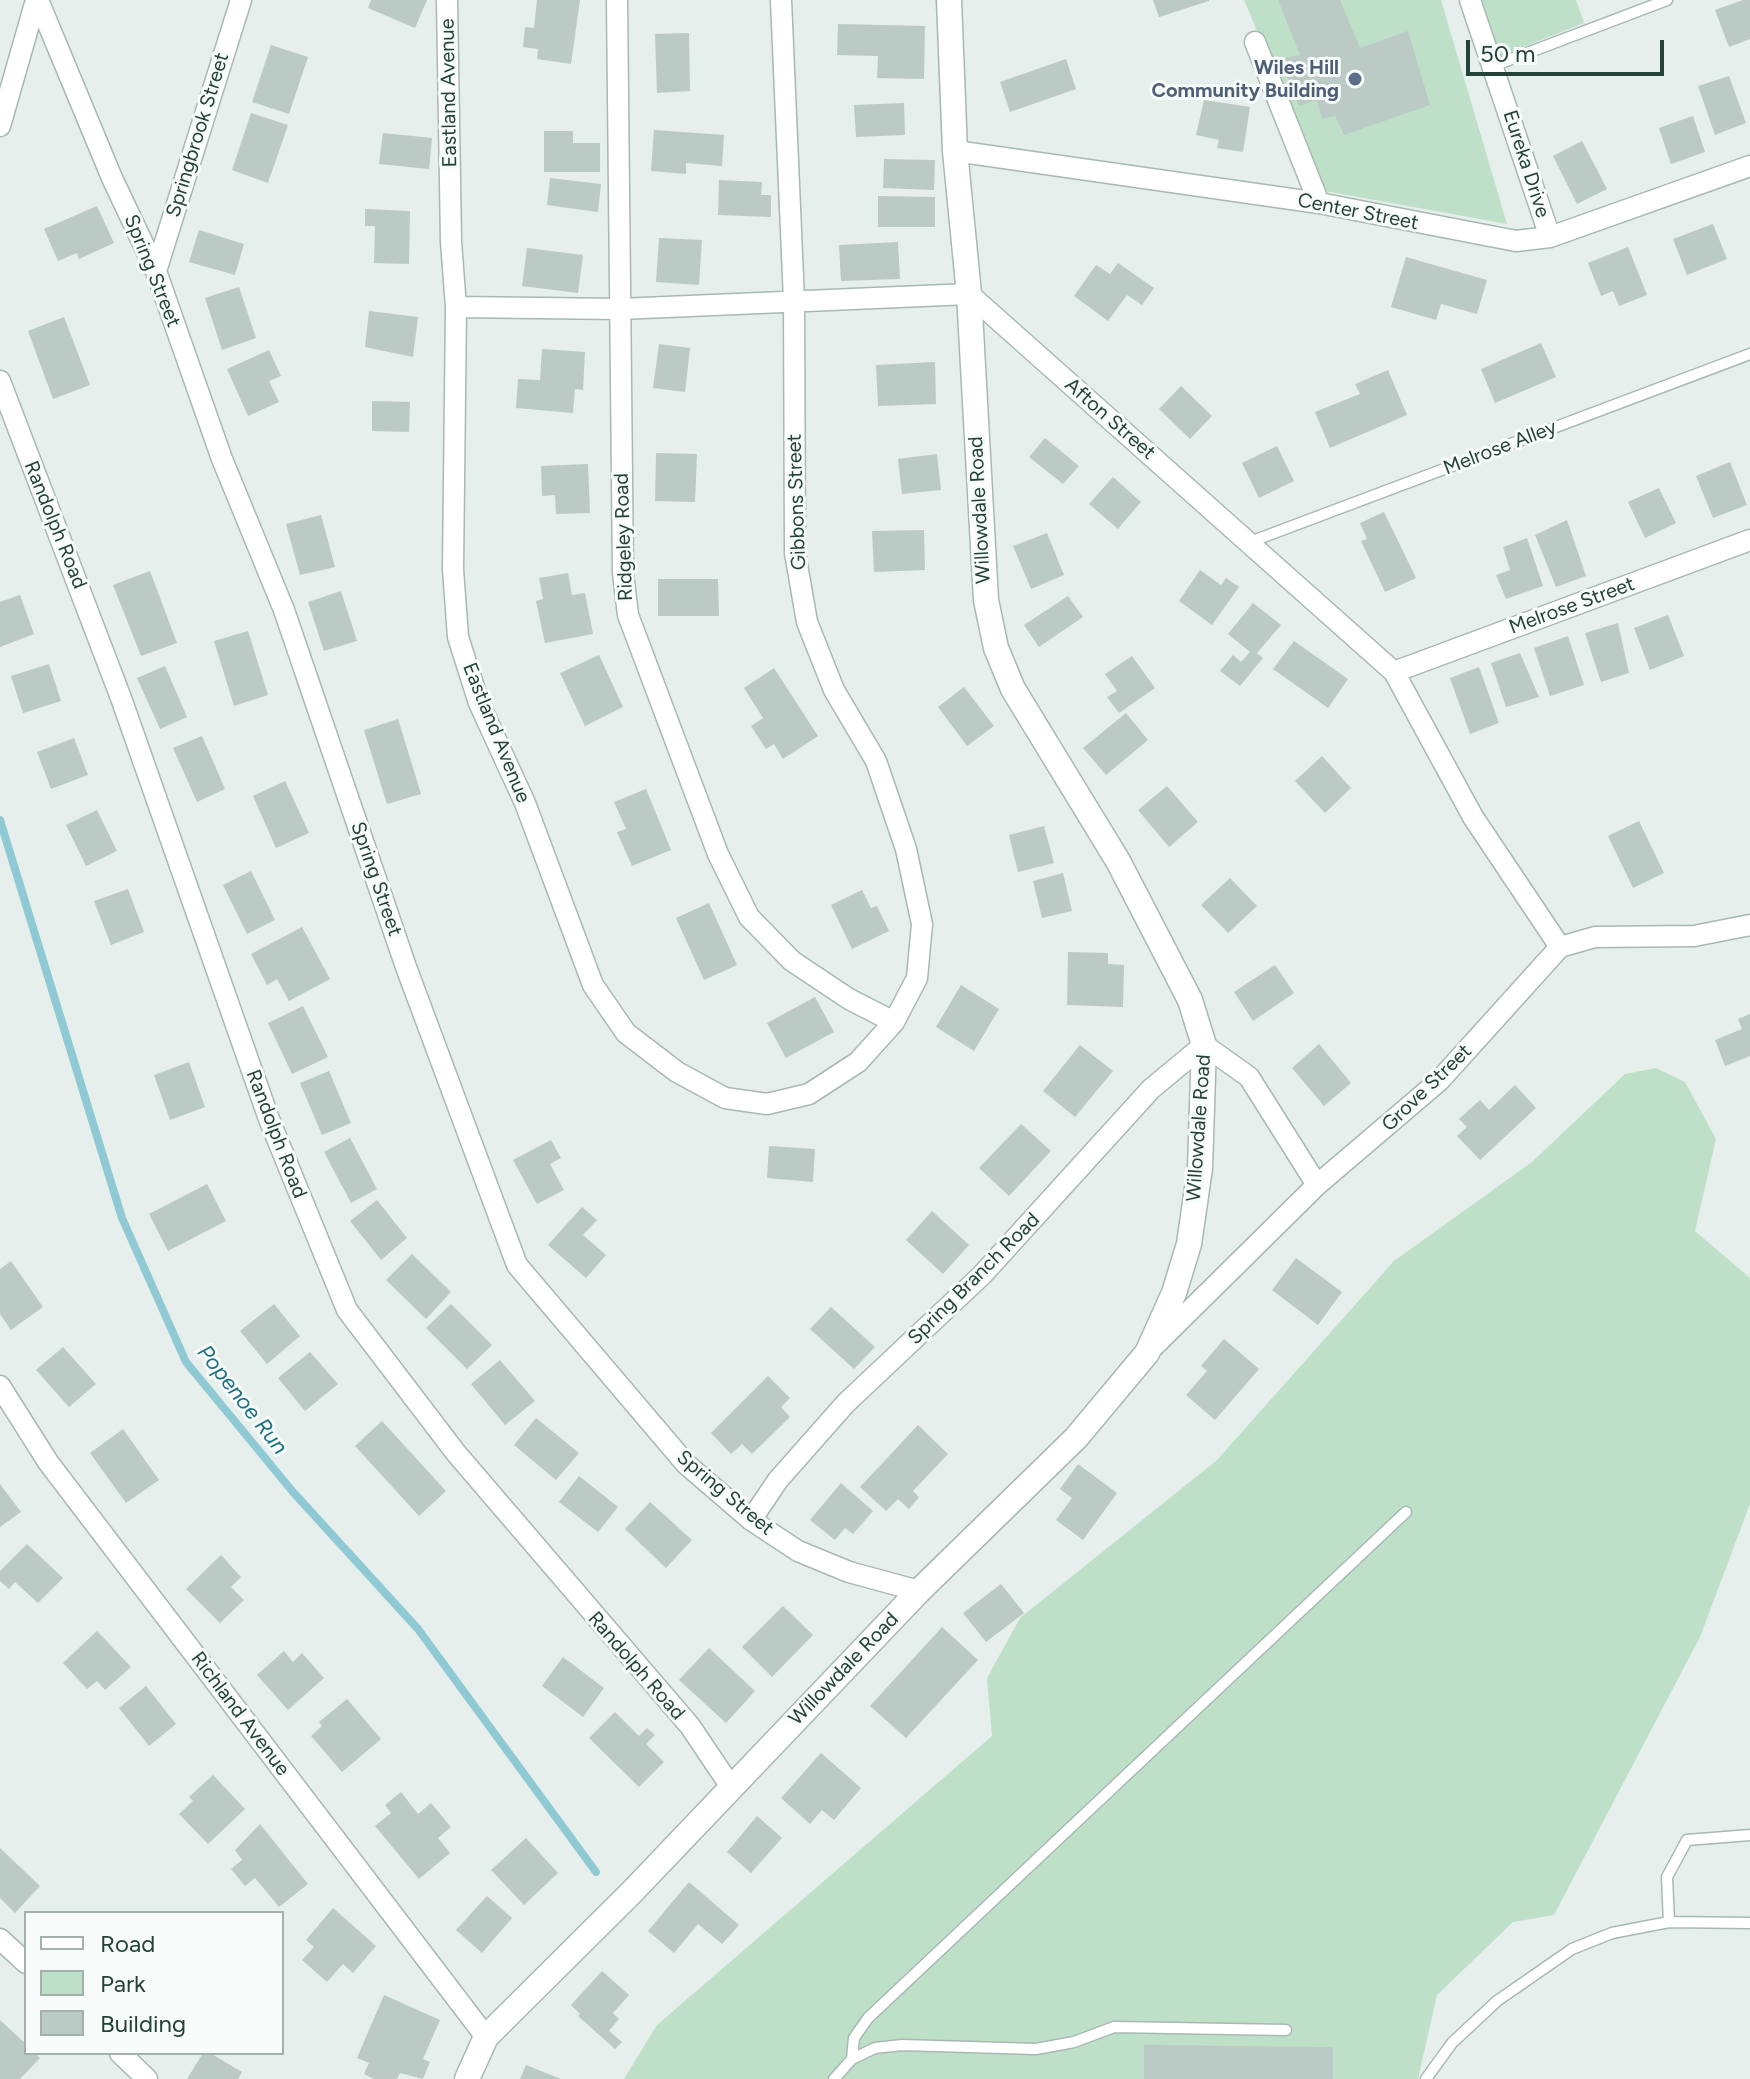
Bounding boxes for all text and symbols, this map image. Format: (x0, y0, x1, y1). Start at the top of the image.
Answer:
street label: Eastland Avenue (436, 18, 462, 168)
scale bar (1470, 24, 1668, 74)
text: 50 m (1480, 39, 1536, 68)
street label: Springbrook Street (162, 50, 234, 220)
place label: Wiles Hill Community Building (1151, 56, 1339, 103)
marker: Wiles Hill Community Building (1346, 70, 1364, 88)
street label: Eureka Drive (1497, 107, 1555, 221)
street label: Center Street (1296, 189, 1420, 235)
street label: Spring Street (119, 211, 185, 331)
street label: Afton Street (1060, 373, 1160, 465)
street label: Melrose Alley (1440, 415, 1560, 481)
street label: Gibbons Street (783, 433, 811, 571)
street label: Willowdale Road (964, 436, 996, 584)
street label: Randolph Road (18, 458, 92, 592)
street label: Ridgeley Road (610, 473, 638, 601)
street label: Melrose Street (1506, 572, 1638, 640)
street label: Eastland Avenue (457, 659, 535, 807)
street label: Spring Street (345, 819, 407, 939)
street label: Grove Street (1377, 1039, 1477, 1137)
street label: Willowdale Road (1182, 1054, 1216, 1202)
street label: Randolph Road (241, 1066, 311, 1202)
street label: Spring Branch Road (903, 1208, 1045, 1350)
water label: Popenoe Run (191, 1340, 293, 1460)
street label: Spring Street (672, 1445, 778, 1541)
street label: Randolph Road (582, 1607, 690, 1725)
street label: Willowdale Road (784, 1608, 904, 1730)
street label: Richland Avenue (186, 1647, 294, 1781)
legend (24, 1911, 284, 2055)
text: Road (100, 1929, 155, 1958)
text: Park (100, 1969, 146, 1998)
text: Building (100, 2009, 186, 2038)

